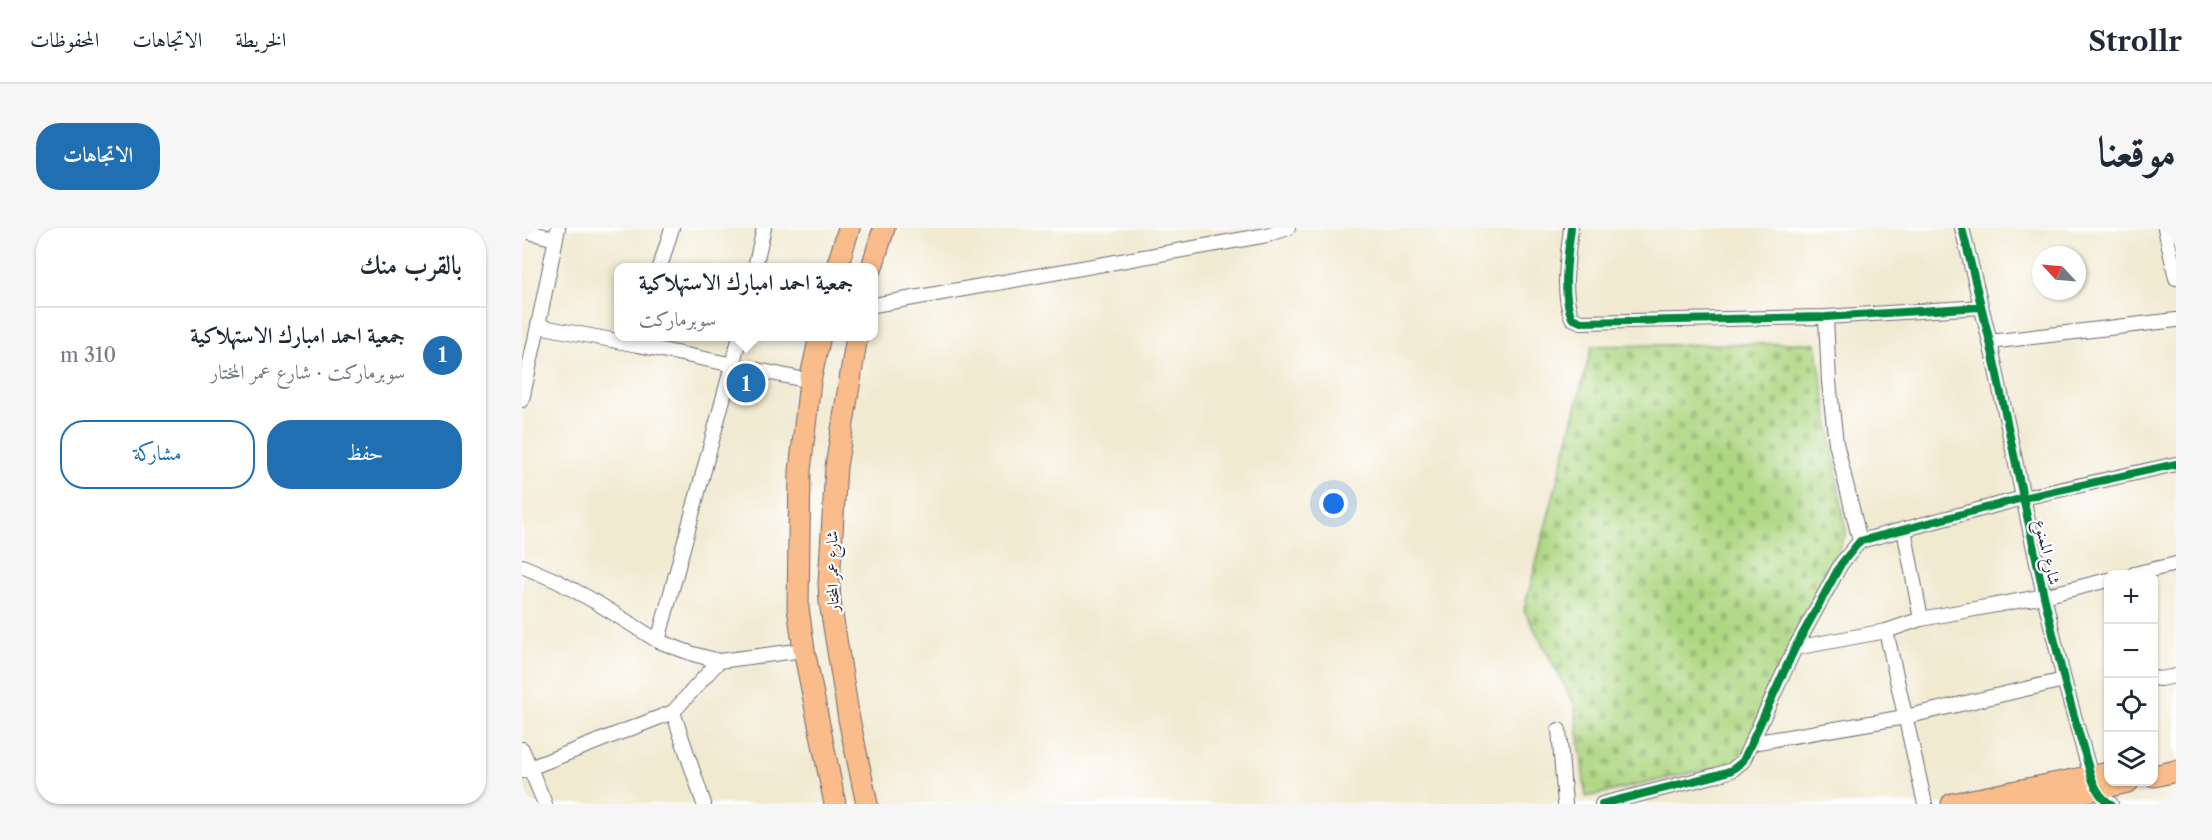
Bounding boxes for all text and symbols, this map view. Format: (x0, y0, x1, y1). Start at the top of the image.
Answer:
text: Strollr (2088, 24, 2182, 58)
text: المحفوظات (30, 27, 99, 52)
text: الاتجاهات (132, 27, 202, 52)
text: الخريطة (235, 27, 286, 52)
button: الاتجاهات (36, 123, 160, 190)
text: موقعنا (2098, 125, 2176, 177)
north arrow (2032, 246, 2086, 300)
text: بالقرب منك (359, 249, 462, 281)
popup (614, 263, 878, 341)
text: جمعية احمد امبارك الاستهلاكية (639, 269, 853, 296)
text: سوبرماركت (639, 307, 716, 331)
text: جمعية احمد امبارك الاستهلاكية (190, 322, 405, 349)
text: 310 m (60, 343, 116, 367)
text: 1 (438, 343, 447, 367)
text: سوبرماركت · شارع عمر المختار (210, 360, 405, 384)
pin: 1 (726, 360, 766, 406)
button: مشاركة (60, 420, 255, 489)
button: حفظ (267, 420, 462, 489)
your location (1319, 489, 1348, 518)
street label: شارع الممنوع (2027, 517, 2065, 588)
street label: شارع عمر المختار (821, 530, 847, 613)
map controls (2104, 570, 2158, 786)
button: + (2104, 570, 2158, 624)
button: − (2104, 624, 2158, 678)
button: locate (2104, 678, 2158, 732)
button: layers (2104, 732, 2158, 786)

